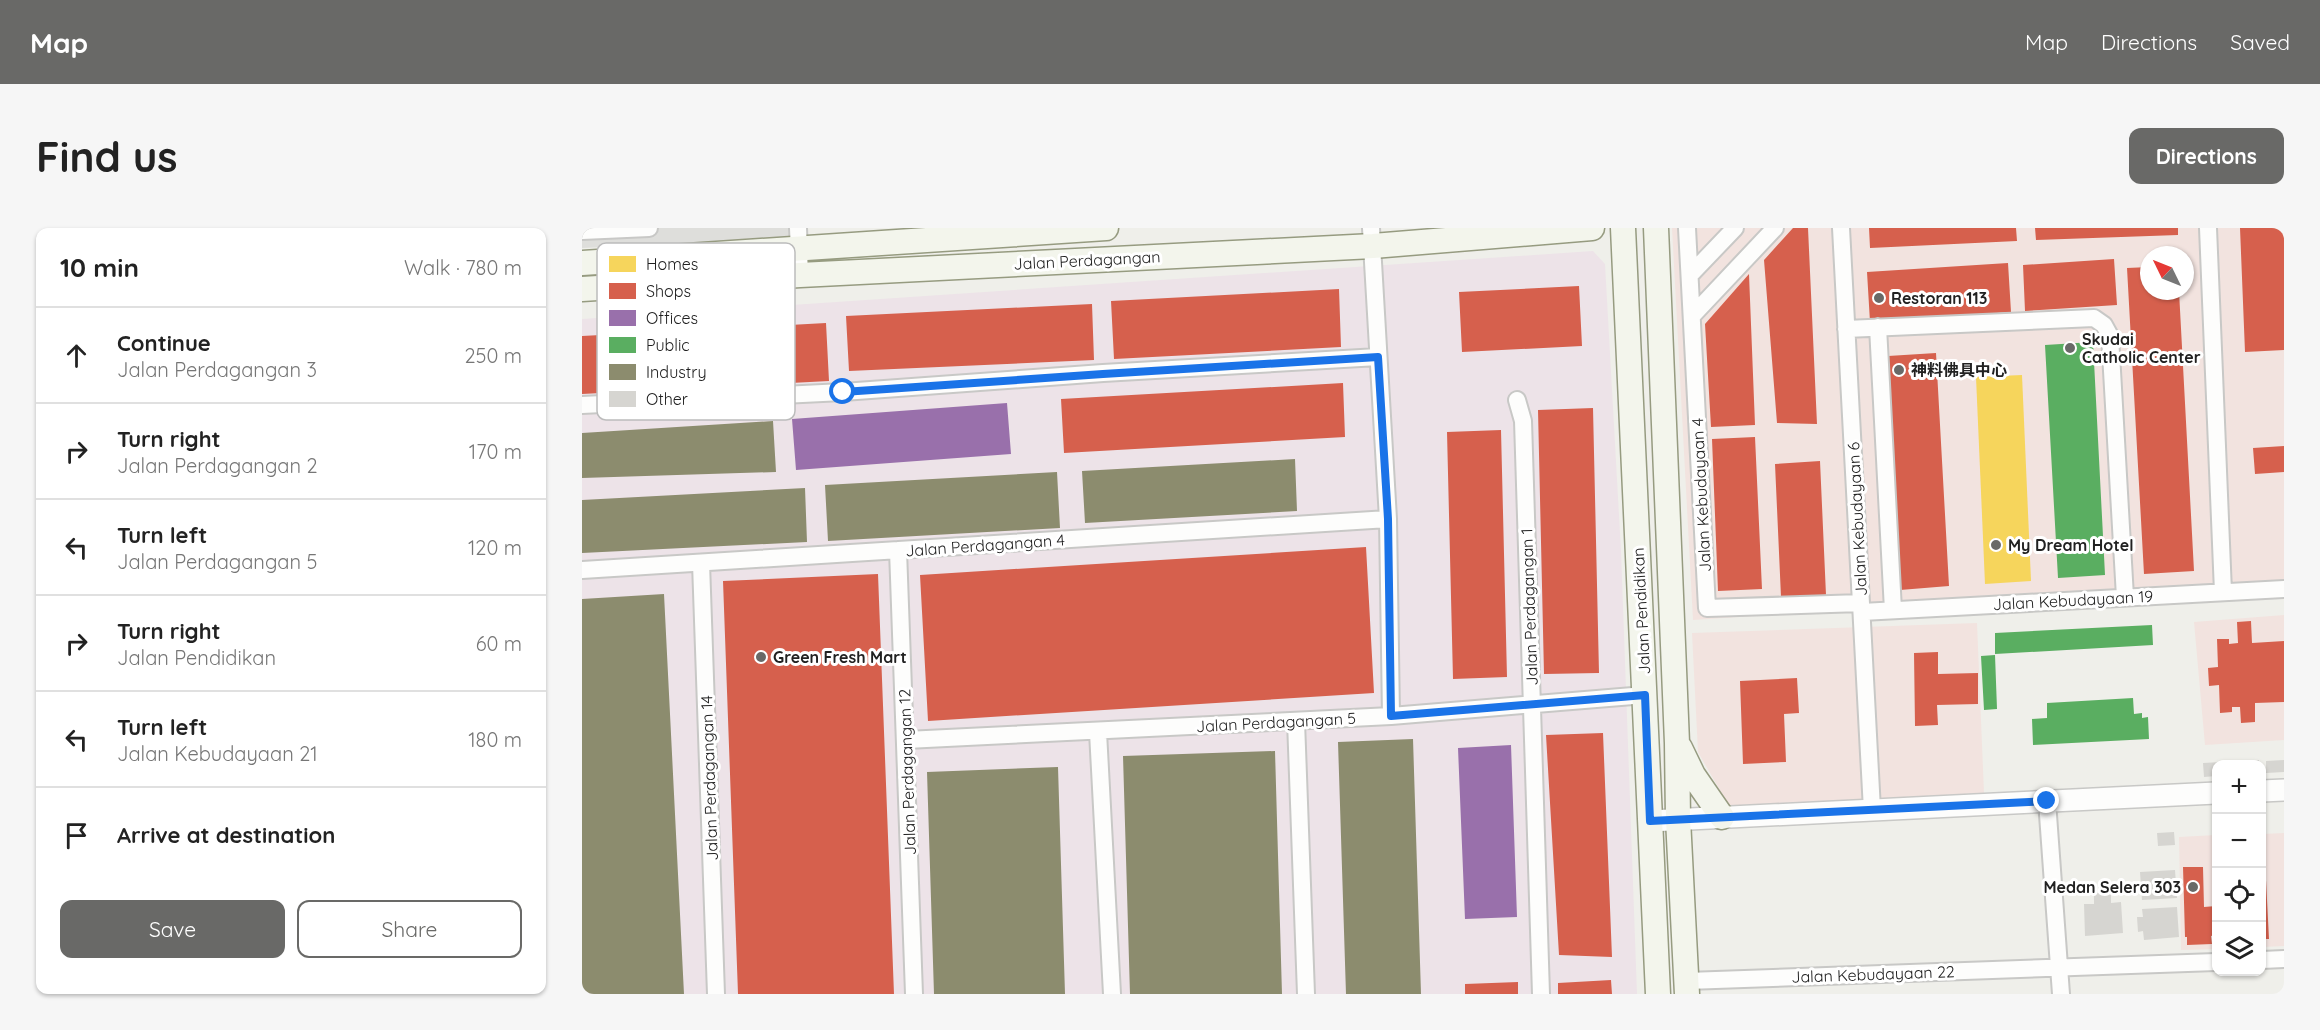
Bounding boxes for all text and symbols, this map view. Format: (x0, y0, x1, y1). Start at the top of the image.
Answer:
text: Map (30, 25, 88, 60)
text: Map (2025, 29, 2068, 55)
text: Directions (2101, 29, 2197, 55)
text: Saved (2230, 29, 2290, 55)
button: Directions (2129, 128, 2284, 184)
text: Find us (36, 130, 178, 183)
legend (597, 243, 795, 420)
street label: Jalan Perdagangan (1013, 246, 1161, 274)
north arrow (2140, 246, 2194, 300)
text: 10 min (60, 251, 139, 284)
text: Homes (646, 254, 698, 274)
text: Walk · 780 m (404, 255, 522, 280)
text: Shops (646, 281, 691, 301)
place label: Restoran 113 (1891, 288, 1987, 308)
marker: Restoran 113 (1872, 291, 1886, 305)
text: Offices (646, 308, 698, 328)
text: Continue (117, 329, 211, 357)
place label: Skudai Catholic Center (2082, 329, 2201, 367)
text: Public (646, 335, 690, 355)
icon: ahead (60, 339, 93, 372)
marker: Skudai Catholic Center (2063, 341, 2077, 355)
text: 250 m (464, 343, 522, 368)
text: Jalan Perdagangan 3 (117, 357, 317, 382)
place label: 神料佛具中心 (1911, 360, 2007, 380)
text: Industry (646, 362, 706, 382)
marker: 神料佛具中心 (1892, 363, 1906, 377)
route start (829, 378, 855, 404)
text: Other (646, 389, 688, 409)
street label: Jalan Kebudayaan 4 (1687, 417, 1715, 573)
text: Turn right (117, 425, 221, 453)
icon: right (60, 435, 93, 468)
text: 170 m (469, 439, 522, 464)
street label: Jalan Kebudayaan 6 (1843, 441, 1871, 597)
text: Jalan Perdagangan 2 (117, 453, 317, 478)
text: Turn left (117, 521, 207, 549)
street label: Jalan Perdagangan 1 (1516, 528, 1542, 686)
street label: Jalan Perdagangan 4 (905, 529, 1065, 561)
icon: left (60, 531, 93, 564)
text: 120 m (468, 535, 522, 560)
place label: My Dream Hotel (2008, 535, 2134, 555)
marker: My Dream Hotel (1989, 538, 2003, 552)
street label: Jalan Pendidikan (1628, 547, 1654, 675)
text: Jalan Perdagangan 5 (117, 549, 317, 574)
street label: Jalan Kebudayaan 19 (1992, 586, 2154, 614)
text: Turn right (117, 617, 221, 645)
icon: right (60, 627, 93, 660)
text: 60 m (476, 631, 522, 656)
text: Jalan Pendidikan (117, 645, 276, 670)
place label: Green Fresh Mart (773, 647, 907, 667)
marker: Green Fresh Mart (754, 650, 768, 664)
street label: Jalan Perdagangan 12 (894, 688, 920, 855)
street label: Jalan Perdagangan 14 (696, 695, 722, 861)
street label: Jalan Perdagangan 5 (1195, 708, 1357, 736)
text: Turn left (117, 713, 207, 741)
icon: left (60, 723, 93, 756)
text: 180 m (468, 727, 522, 752)
text: Jalan Kebudayaan 21 (117, 741, 318, 766)
map controls (2212, 760, 2266, 976)
button: + (2212, 760, 2266, 814)
route end (2033, 787, 2059, 813)
button: − (2212, 814, 2266, 868)
icon: arrive (60, 819, 93, 852)
text: Arrive at destination (117, 821, 335, 849)
button: locate (2212, 868, 2266, 922)
place label: Medan Selera 303 (2043, 877, 2181, 897)
marker: Medan Selera 303 (2186, 880, 2200, 894)
button: Save (60, 900, 285, 958)
button: Share (297, 900, 522, 958)
button: layers (2212, 922, 2266, 976)
street label: Jalan Kebudayaan 22 (1791, 961, 1955, 987)

